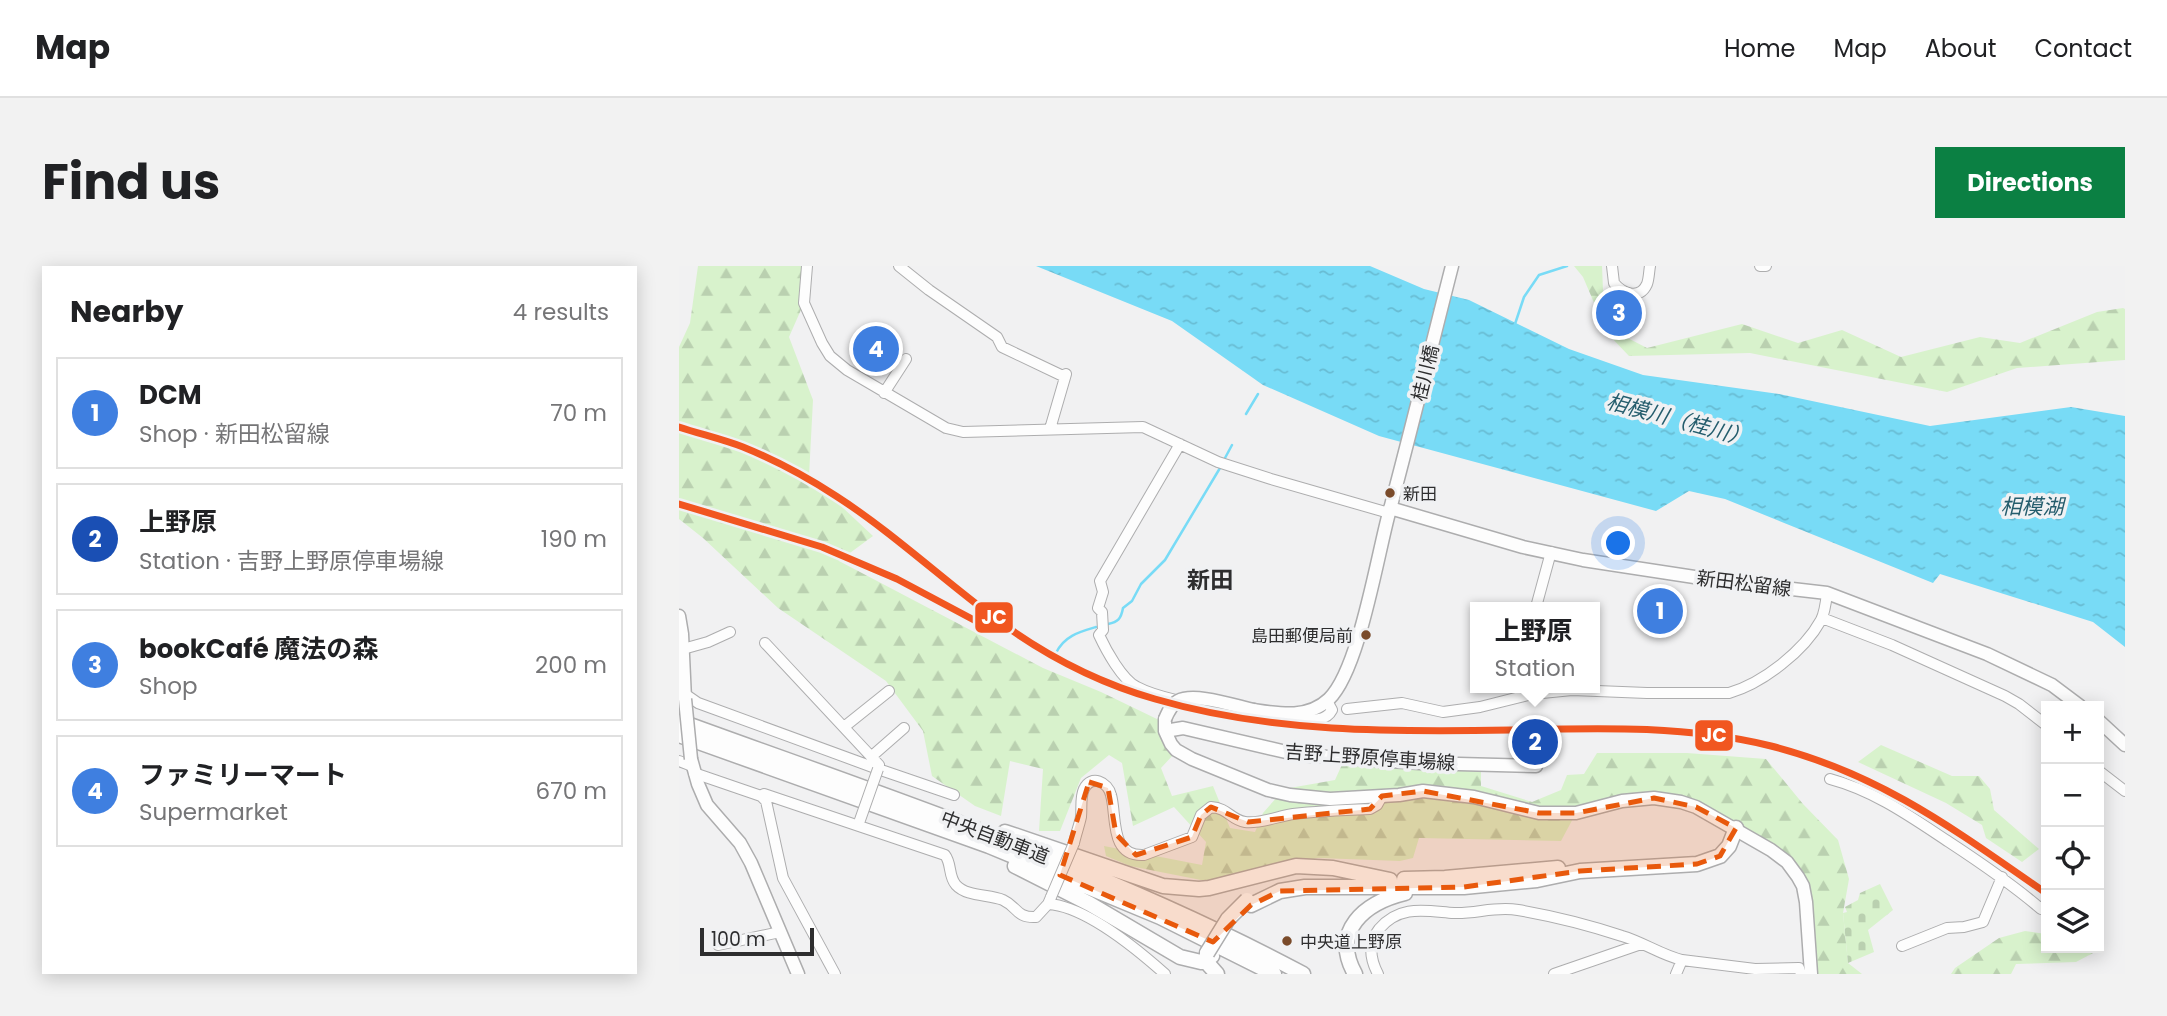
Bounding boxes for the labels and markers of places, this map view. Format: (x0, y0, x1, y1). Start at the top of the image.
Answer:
pin: 3 (1596, 287, 1642, 339)
pin: 4 (853, 323, 899, 375)
place label: 新田 (1403, 482, 1437, 506)
marker: 新田 (1383, 486, 1397, 500)
pin: 1 (1637, 585, 1683, 637)
place label: 島田郵便局前 (1251, 624, 1353, 648)
marker: 島田郵便局前 (1359, 628, 1373, 642)
pin: 2 (1512, 716, 1558, 768)
place label: 中央道上野原 (1300, 930, 1402, 954)
marker: 中央道上野原 (1280, 934, 1294, 948)

